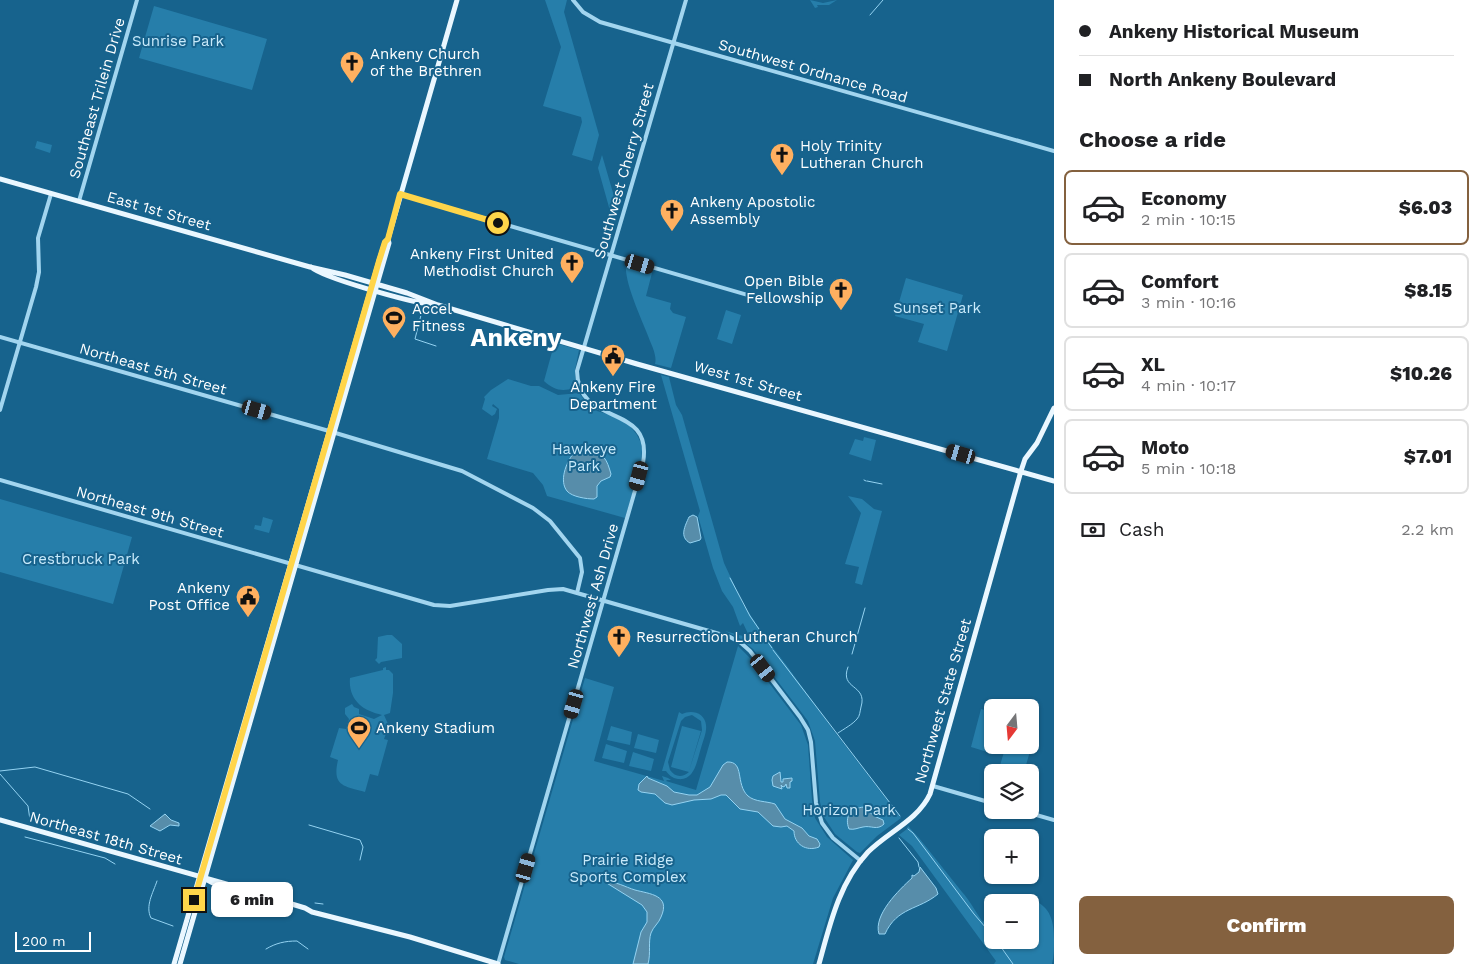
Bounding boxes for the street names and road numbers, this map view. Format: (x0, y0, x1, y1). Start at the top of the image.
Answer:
street label: Southeast Trilein Drive (65, 15, 129, 181)
street label: Southwest Ordnance Road (716, 35, 910, 107)
street label: Southwest Cherry Street (590, 81, 658, 261)
street label: East 1st Street (105, 188, 214, 235)
street label: Northeast 5th Street (77, 339, 229, 399)
street label: West 1st Street (692, 357, 805, 405)
street label: Northeast 9th Street (74, 482, 227, 542)
street label: Northwest Ash Drive (564, 521, 622, 671)
street label: Northwest State Street (911, 616, 975, 785)
street label: Northeast 18th Street (27, 808, 185, 869)

